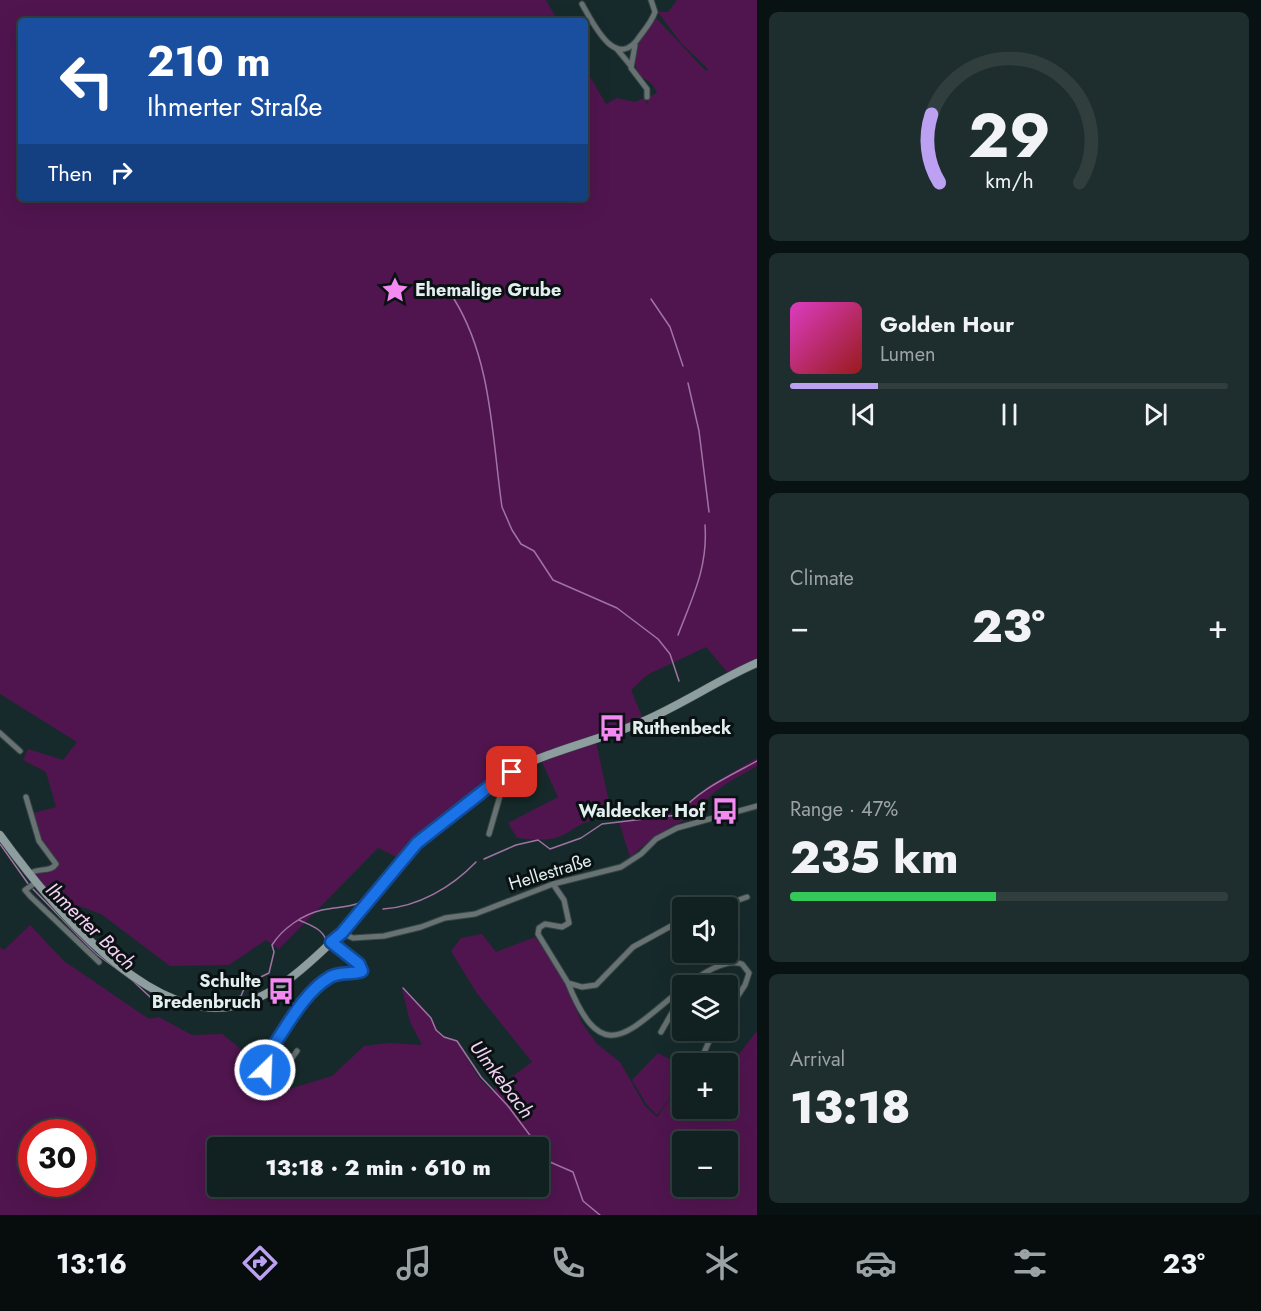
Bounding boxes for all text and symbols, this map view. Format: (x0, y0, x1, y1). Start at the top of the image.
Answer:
text: 210 m (147, 31, 271, 92)
icon: left (48, 42, 126, 120)
text: Ihmerter Straße (147, 87, 322, 126)
text: 29 (968, 90, 1050, 180)
icon: right (105, 156, 138, 189)
text: Then (48, 157, 93, 189)
text: km/h (985, 166, 1033, 197)
place icon: Ehemalige Grube (380, 275, 410, 305)
place label: Ehemalige Grube (415, 277, 561, 303)
text: Golden Hour (880, 308, 1014, 340)
text: Lumen (880, 340, 936, 369)
icon: previous (847, 398, 880, 431)
icon: pause (993, 398, 1026, 431)
icon: next (1139, 398, 1172, 431)
text: Climate (790, 564, 854, 593)
text: 23° (972, 594, 1045, 659)
text: − (790, 603, 809, 650)
text: + (1208, 603, 1228, 650)
bus stop icon: Ruthenbeck (597, 713, 627, 743)
place label: Ruthenbeck (632, 715, 732, 741)
pin (486, 746, 537, 797)
icon: arrive (495, 755, 528, 788)
text: Range · 47% (790, 795, 898, 824)
bus stop icon: Waldecker Hof (710, 796, 740, 826)
place label: Waldecker Hof (579, 798, 706, 824)
text: 235 km (790, 825, 958, 890)
street label: Hellestraße (505, 847, 595, 897)
water label: Ihmerter Bach (39, 876, 142, 977)
map controls (672, 897, 738, 1197)
button: sound (672, 897, 738, 963)
place label: Schulte Bredenbruch (152, 968, 261, 1015)
button: layers (672, 975, 738, 1041)
bus stop icon: Schulte Bredenbruch (266, 976, 296, 1006)
water label: Ulmkebach (462, 1034, 541, 1125)
position arrow (233, 1038, 297, 1102)
text: Arrival (790, 1045, 845, 1074)
button: + (672, 1053, 738, 1119)
text: 13:18 (790, 1075, 910, 1140)
speed limit sign: 30 (18, 1119, 96, 1197)
button: − (672, 1131, 738, 1197)
text: 13:18 · 2 min · 610 m (265, 1151, 491, 1183)
icon: directions (239, 1242, 281, 1284)
icon: music (393, 1242, 435, 1284)
icon: phone (547, 1242, 589, 1284)
icon: climate (701, 1242, 743, 1284)
icon: car (855, 1242, 897, 1284)
icon: filters (1009, 1242, 1051, 1284)
text: 13:16 (56, 1244, 127, 1283)
text: 23° (1162, 1244, 1205, 1283)

